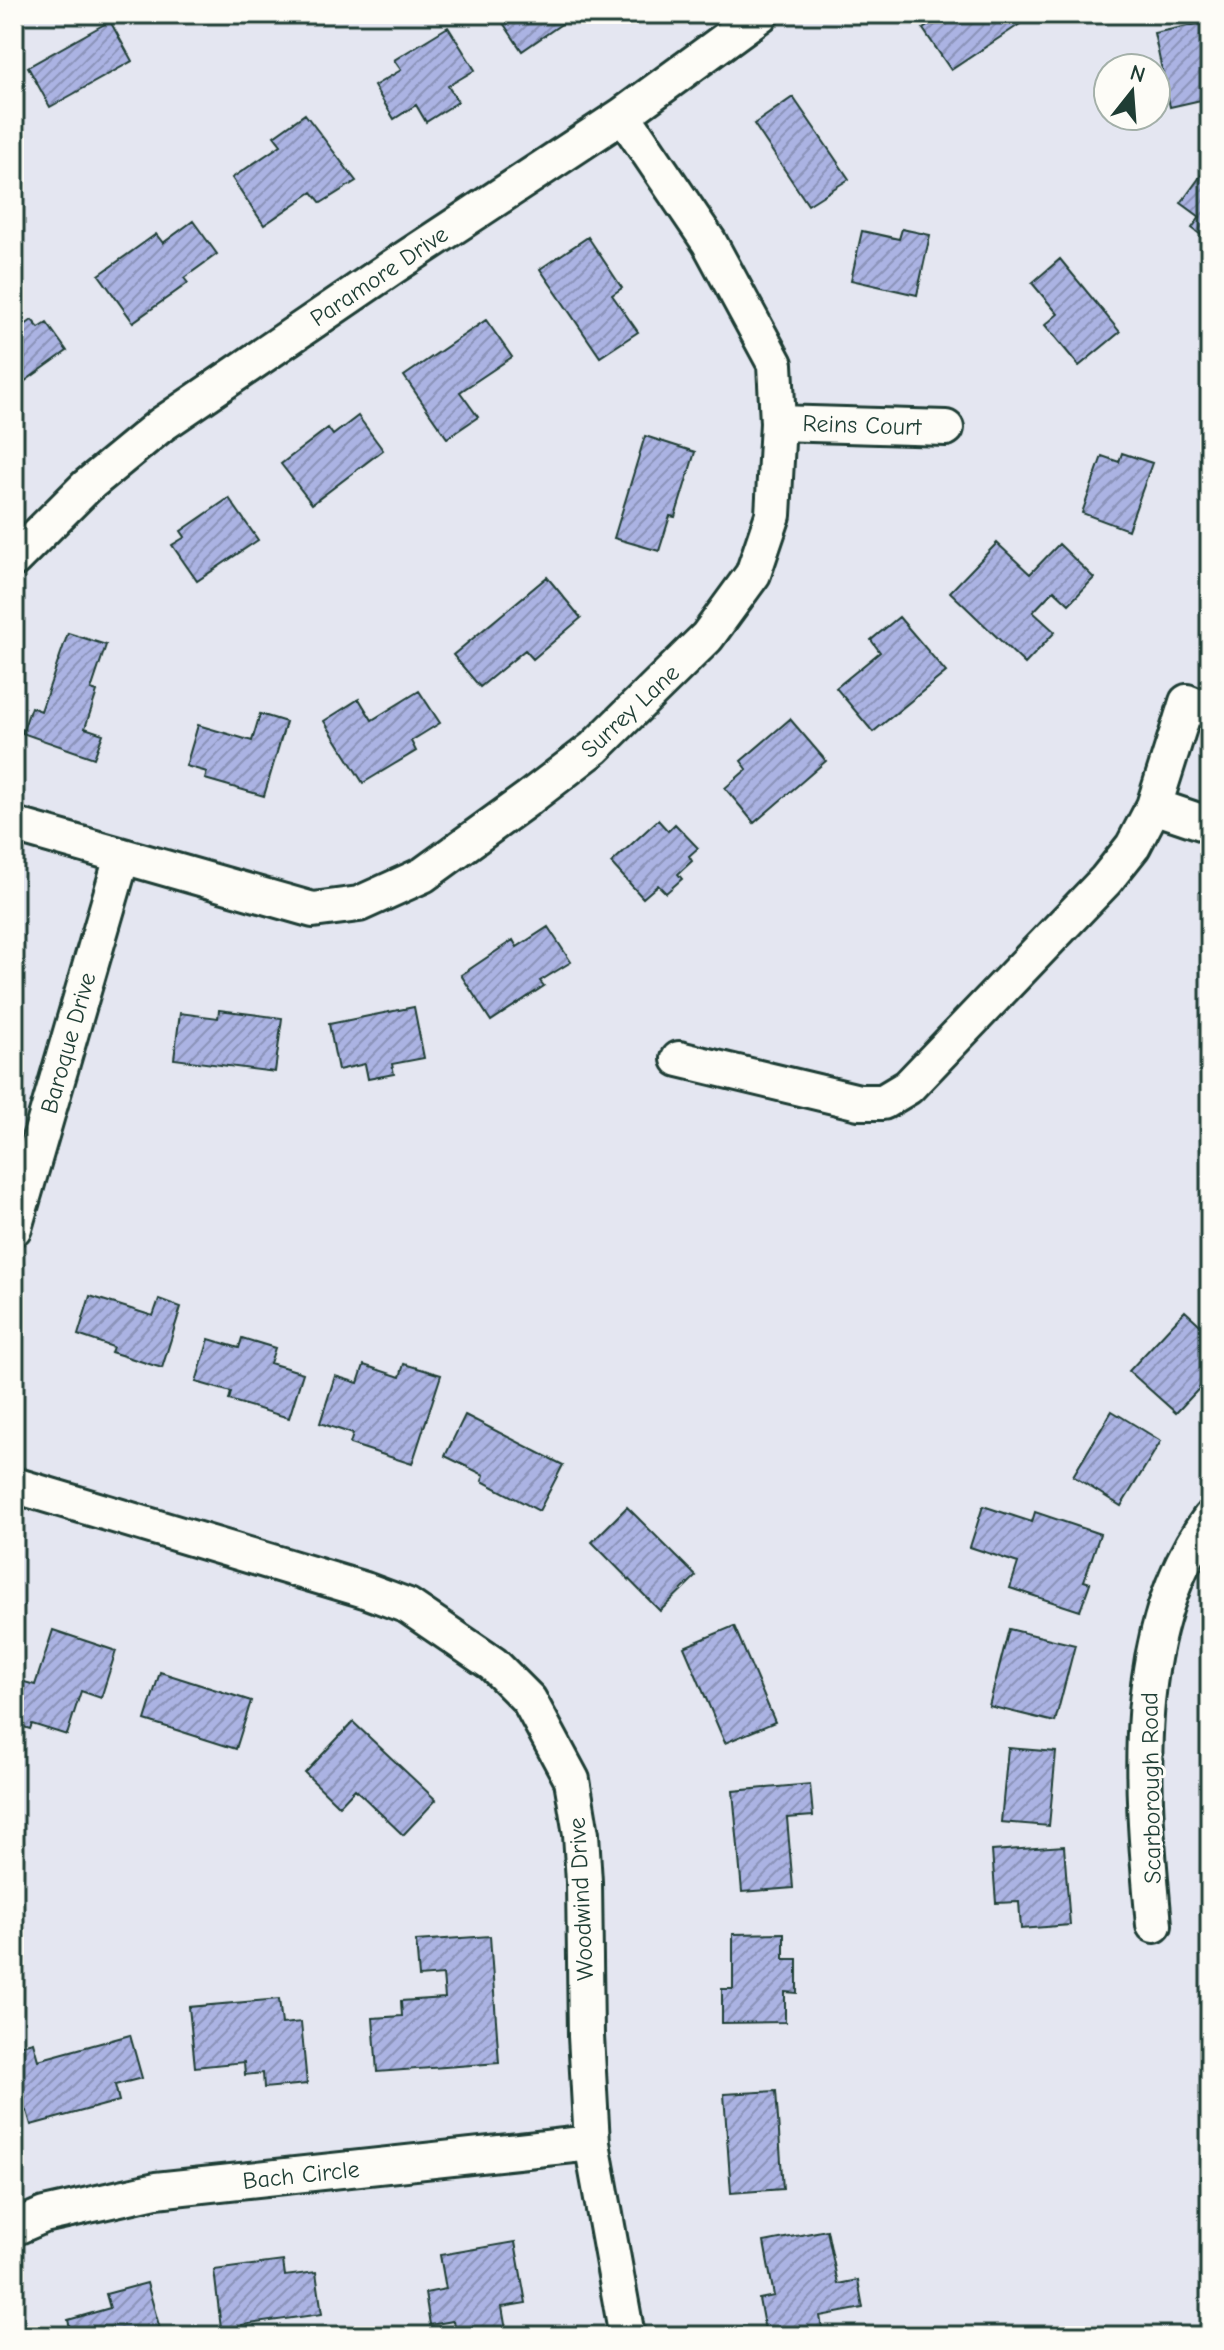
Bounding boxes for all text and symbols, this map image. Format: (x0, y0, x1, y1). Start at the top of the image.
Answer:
north arrow (1092, 52, 1172, 132)
text: N (1127, 59, 1148, 88)
street label: Paramore Drive (305, 220, 453, 332)
street label: Reins Court (802, 409, 923, 441)
street label: Surrey Lane (575, 658, 685, 764)
street label: Baroque Drive (35, 969, 101, 1117)
street label: Scarborough Road (1135, 1692, 1167, 1884)
street label: Woodwind Drive (563, 1817, 599, 1981)
street label: Bach Circle (241, 2155, 361, 2195)

